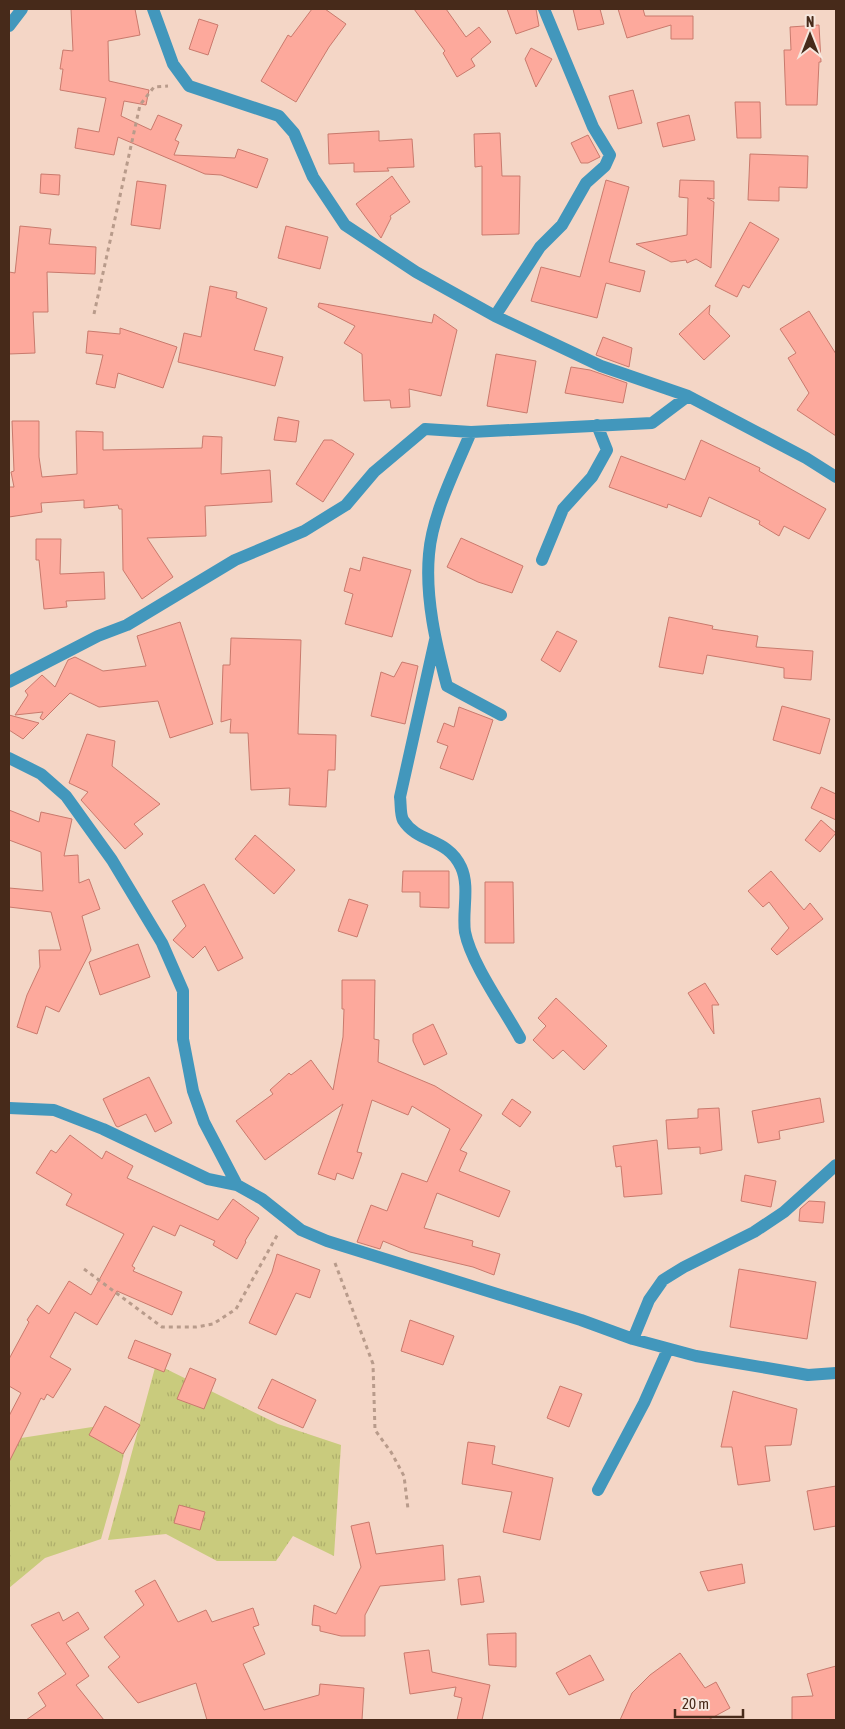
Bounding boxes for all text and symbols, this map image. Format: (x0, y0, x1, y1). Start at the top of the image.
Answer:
north arrow (785, 10, 835, 60)
text: N (806, 14, 814, 30)
scale bar (675, 1686, 742, 1718)
text: 20 m (682, 1695, 709, 1712)

